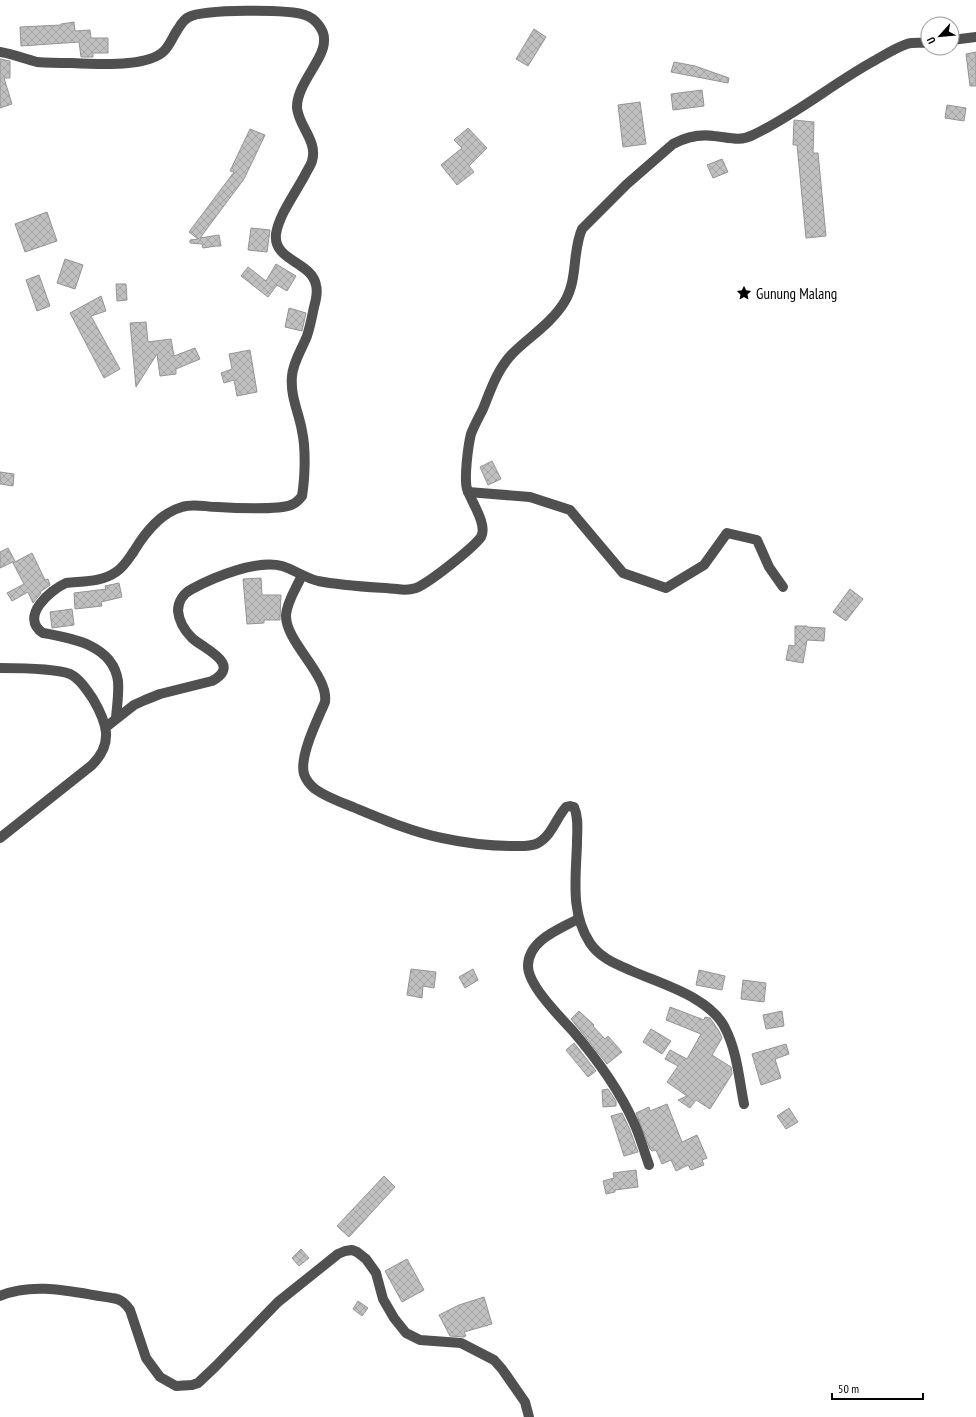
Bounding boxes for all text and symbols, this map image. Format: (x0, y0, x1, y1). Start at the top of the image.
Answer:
north arrow (920, 16, 960, 56)
text: U (923, 35, 939, 46)
place icon: Gunung Malang (735, 284, 753, 302)
place label: Gunung Malang (756, 284, 837, 303)
scale bar (832, 1375, 923, 1401)
text: 50 m (838, 1381, 859, 1396)

